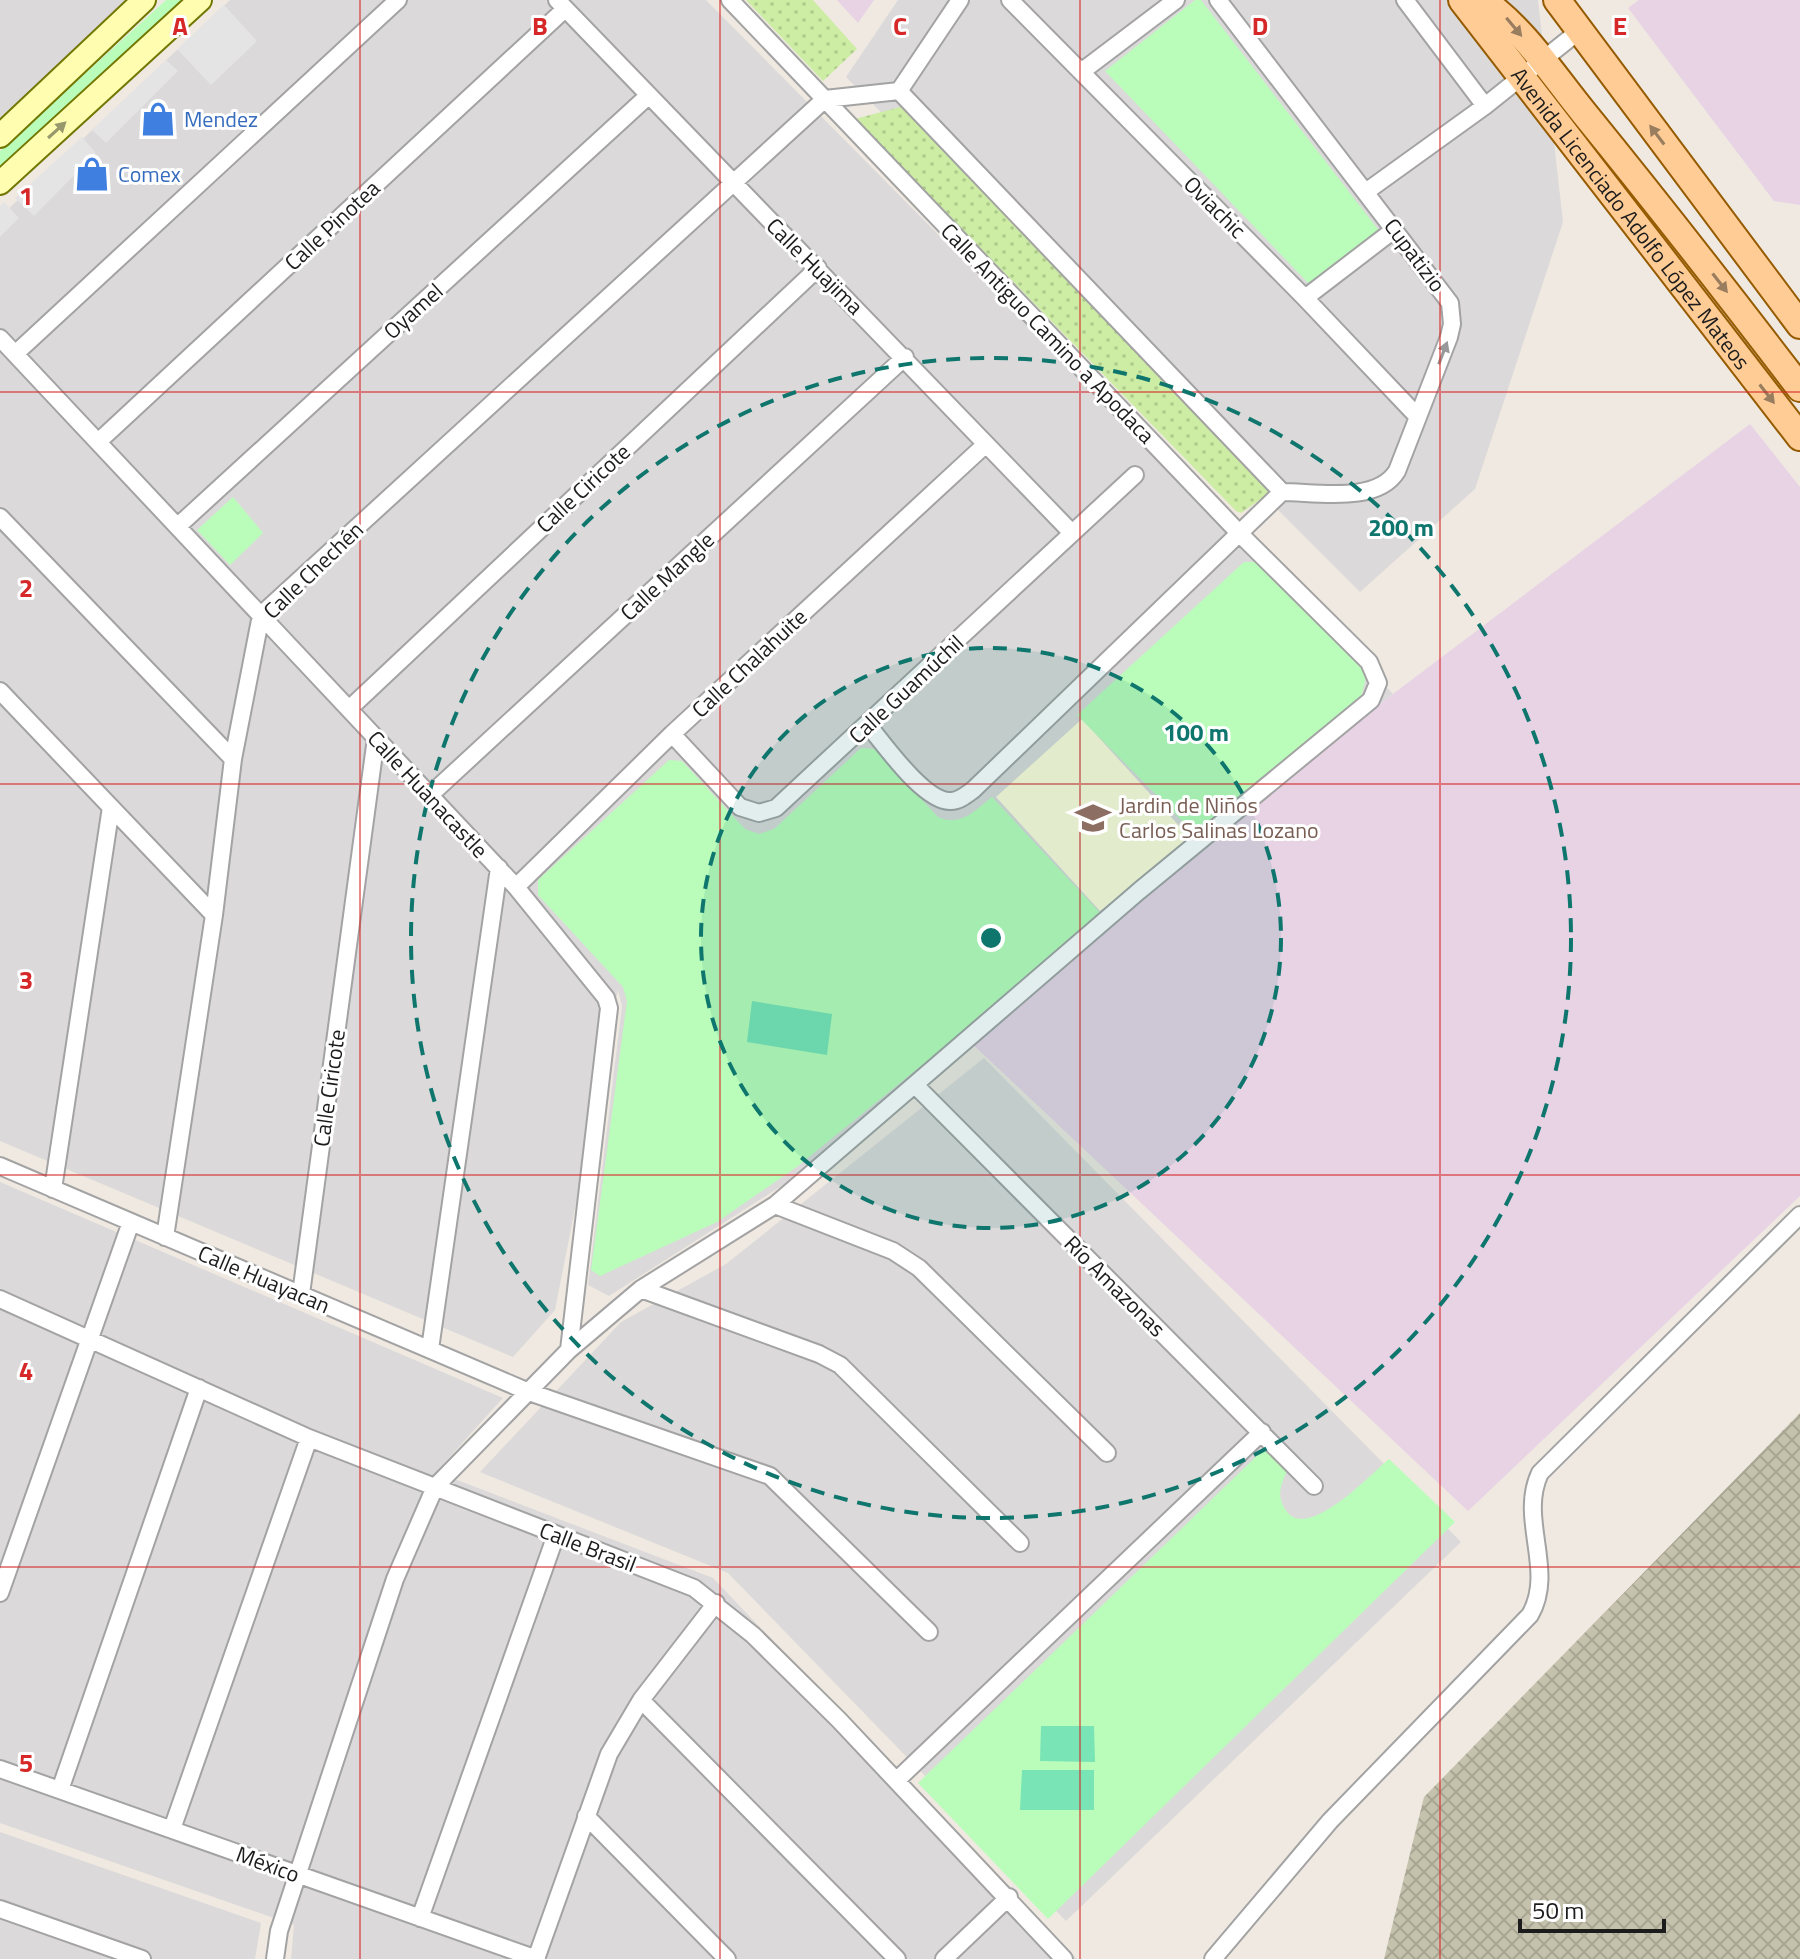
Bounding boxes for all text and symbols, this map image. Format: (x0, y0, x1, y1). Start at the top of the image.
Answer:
text: A (172, 6, 188, 45)
text: B (532, 6, 548, 45)
text: C (893, 6, 907, 45)
text: D (1252, 6, 1268, 45)
text: E (1613, 6, 1627, 45)
one-way arrow (1505, 17, 1522, 37)
street label: Avenida Licenciado Adolfo López Mateos (1503, 60, 1759, 377)
shop icon: Mendez (139, 100, 177, 138)
place label: Mendez (184, 102, 258, 136)
one-way arrow (48, 121, 67, 139)
one-way arrow (1649, 124, 1665, 146)
shop icon: Comex (73, 155, 111, 193)
place label: Comex (118, 157, 181, 191)
street label: Oviachic (1176, 168, 1254, 246)
street label: Calle Pinotea (276, 172, 388, 278)
text: 1 (19, 176, 33, 215)
street label: Calle Huajima (759, 210, 871, 322)
street label: Cupatizio (1376, 211, 1454, 299)
street label: Calle Antiguo Camino a Apodaca (933, 215, 1163, 451)
one-way arrow (1711, 273, 1727, 293)
street label: Oyamel (375, 275, 451, 347)
one-way arrow (1436, 341, 1449, 365)
one-way arrow (1758, 384, 1774, 404)
street label: Calle Ciricote (528, 435, 638, 541)
text: 200 m (1368, 509, 1434, 545)
street label: Calle Chechén (255, 513, 371, 627)
street label: Calle Mangle (612, 523, 722, 629)
text: 2 (19, 568, 33, 607)
street label: Calle Chalahuite (684, 600, 814, 726)
street label: Calle Guamúchil (841, 627, 971, 751)
text: 100 m (1163, 714, 1229, 750)
street label: Calle Huanacastle (360, 722, 496, 866)
place label: Jardin de Niños Carlos Salinas Lozano (1119, 788, 1319, 847)
school or university icon: Jardin de Niños Carlos Salinas Lozano (1074, 799, 1112, 837)
centre of rings (977, 924, 1005, 952)
text: 3 (19, 960, 33, 999)
street label: Calle Ciricote (304, 1027, 354, 1149)
street label: Río Amazonas (1056, 1227, 1174, 1345)
street label: Calle Huayacan (193, 1236, 335, 1322)
text: 4 (19, 1351, 33, 1390)
street label: Calle Brasil (535, 1513, 641, 1581)
text: 5 (19, 1743, 33, 1782)
street label: México (232, 1837, 304, 1891)
scale bar (1520, 1883, 1664, 1933)
text: 50 m (1532, 1892, 1584, 1928)

